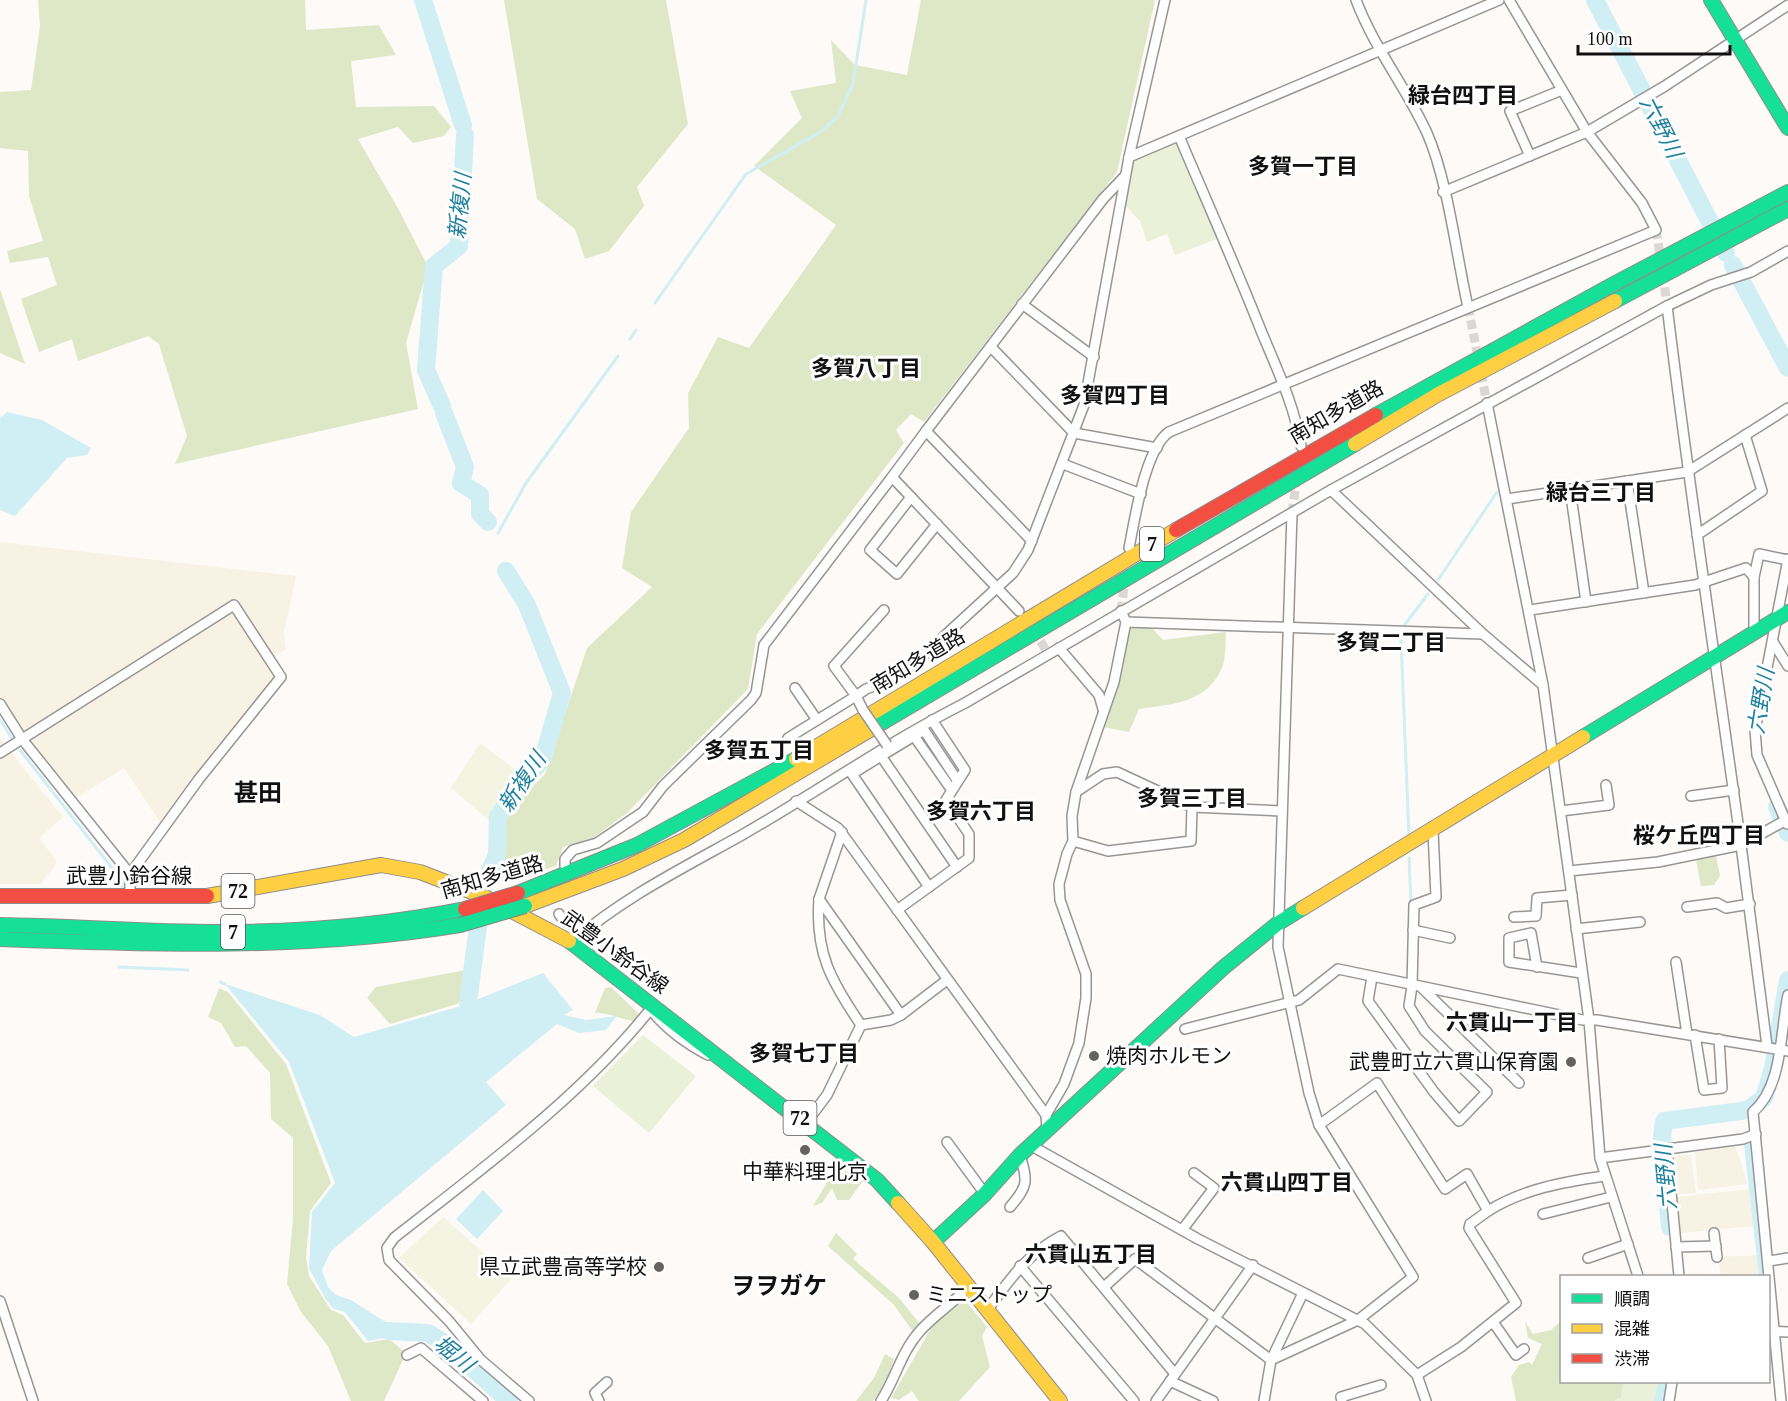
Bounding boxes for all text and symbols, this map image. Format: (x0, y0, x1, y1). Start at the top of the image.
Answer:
scale bar (1578, 18, 1730, 56)
text: 100 m (1587, 29, 1633, 49)
district label: 緑台四丁目 (1408, 83, 1518, 108)
water label: 六野川 (1635, 92, 1688, 164)
district label: 多賀一丁目 (1248, 154, 1358, 179)
water label: 新複川 (444, 170, 476, 240)
district label: 多賀八丁目 (811, 356, 921, 381)
street label: 南知多道路 (1285, 375, 1387, 449)
district label: 多賀四丁目 (1060, 383, 1170, 408)
district label: 緑台三丁目 (1546, 480, 1656, 505)
road number: 7 (1140, 527, 1164, 561)
street label: 南知多道路 (867, 624, 969, 698)
district label: 多賀二丁目 (1336, 630, 1446, 655)
water label: 六野川 (1743, 664, 1779, 736)
district label: 多賀五丁目 (704, 738, 814, 763)
water label: 新複川 (493, 746, 552, 816)
district label: 甚田 (234, 780, 282, 806)
district label: 多賀三丁目 (1137, 786, 1247, 811)
district label: 多賀六丁目 (926, 799, 1036, 824)
district label: 桜ケ丘四丁目 (1633, 823, 1765, 848)
street label: 南知多道路 (438, 851, 546, 903)
street label: 武豊小鈴谷線 (66, 864, 192, 888)
road number: 72 (222, 874, 254, 908)
street label: 武豊小鈴谷線 (557, 905, 673, 999)
road number: 7 (221, 915, 245, 949)
district label: 六貫山一丁目 (1446, 1010, 1578, 1035)
district label: 多賀七丁目 (749, 1041, 859, 1066)
place label: 焼肉ホルモン (1106, 1044, 1232, 1068)
marker: 焼肉ホルモン (1087, 1049, 1101, 1063)
place label: 武豊町立六貫山保育園 (1349, 1050, 1559, 1074)
marker: 武豊町立六貫山保育園 (1564, 1055, 1578, 1069)
road number: 72 (784, 1101, 816, 1135)
water label: 六野川 (1650, 1141, 1681, 1211)
marker: 中華料理北京 (798, 1143, 812, 1157)
place label: 中華料理北京 (742, 1160, 868, 1184)
district label: 六貫山四丁目 (1221, 1170, 1353, 1195)
district label: 六貫山五丁目 (1025, 1242, 1157, 1267)
place label: 県立武豊高等学校 (479, 1255, 647, 1279)
marker: 県立武豊高等学校 (652, 1260, 666, 1274)
district label: ヲヲガケ (731, 1273, 827, 1299)
legend (1560, 1275, 1770, 1383)
place label: ミニストップ (926, 1283, 1052, 1307)
marker: ミニストップ (907, 1288, 921, 1302)
text: 順調 (1614, 1289, 1650, 1309)
text: 混雑 (1614, 1319, 1650, 1339)
water label: 堀川 (429, 1330, 481, 1379)
text: 渋滞 (1614, 1349, 1650, 1369)

